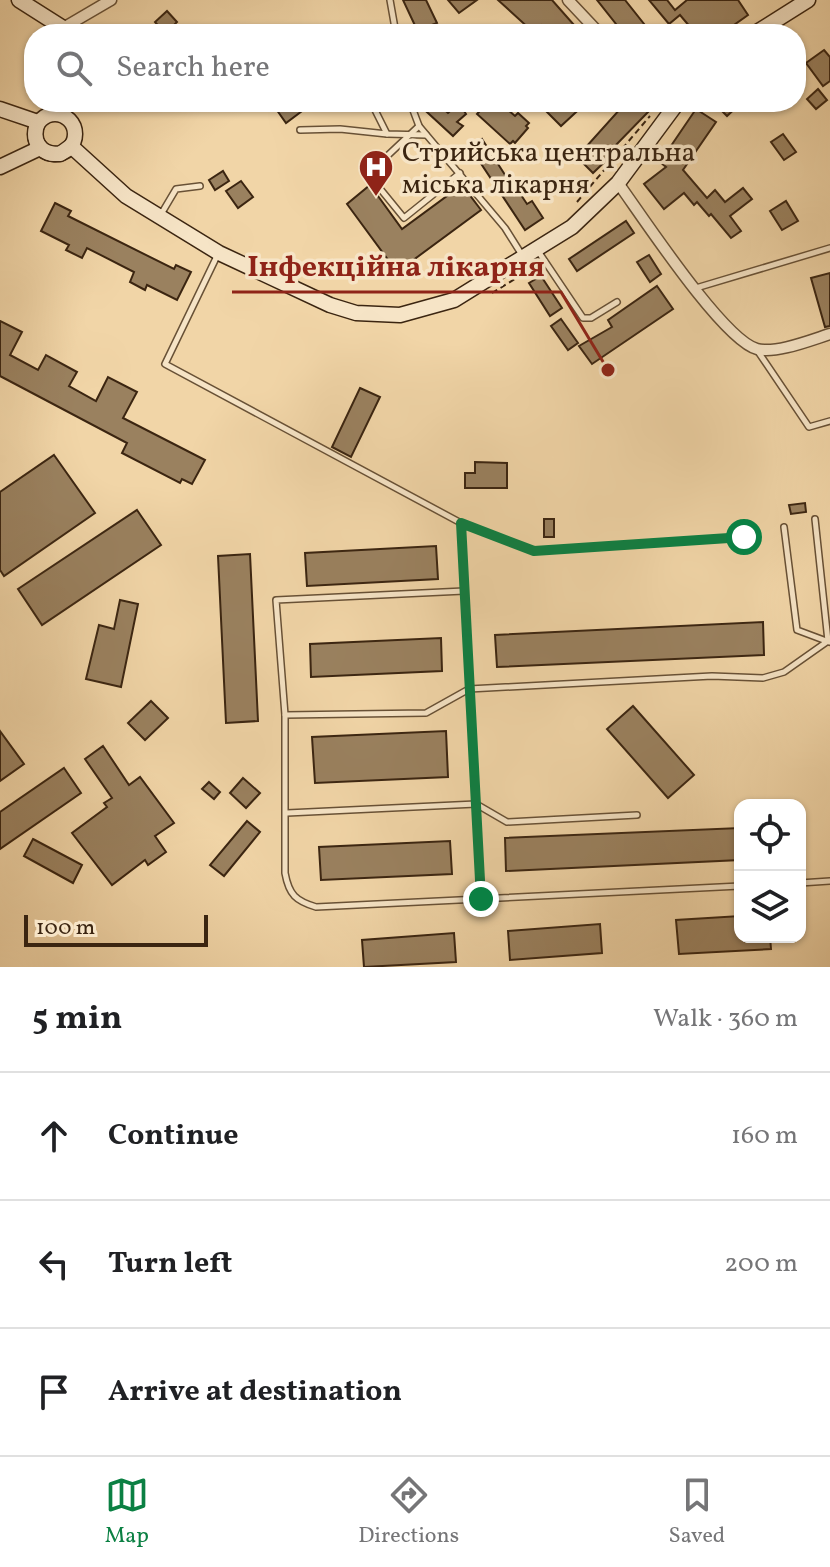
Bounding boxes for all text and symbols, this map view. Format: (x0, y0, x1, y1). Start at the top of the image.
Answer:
search box (24, 24, 806, 112)
icon: search (52, 46, 96, 90)
text: Search here (116, 47, 270, 89)
place label: Стрийська центральна міська лікарня (402, 134, 695, 205)
hospital icon: Стрийська центральна міська лікарня (357, 148, 395, 198)
callout: Інфекційна лікарня (232, 238, 561, 292)
text: Інфекційна лікарня (247, 247, 545, 289)
route start (726, 519, 762, 555)
map controls (734, 799, 806, 943)
button: locate (734, 799, 806, 871)
button: layers (734, 871, 806, 943)
route end (463, 881, 499, 917)
scale bar (24, 911, 208, 947)
text: 100 m (36, 913, 95, 944)
text: 5 min (32, 996, 122, 1043)
text: Walk · 360 m (653, 1001, 798, 1037)
icon: ahead (32, 1114, 76, 1158)
text: Continue (108, 1115, 239, 1157)
text: 160 m (731, 1118, 798, 1154)
icon: left (32, 1242, 76, 1286)
text: Turn left (108, 1243, 232, 1285)
text: 200 m (724, 1246, 798, 1282)
icon: arrive (32, 1370, 76, 1414)
text: Arrive at destination (108, 1371, 402, 1413)
tab: Map (105, 1473, 149, 1552)
tab: Directions (358, 1473, 459, 1552)
tab: Saved (669, 1473, 725, 1552)

